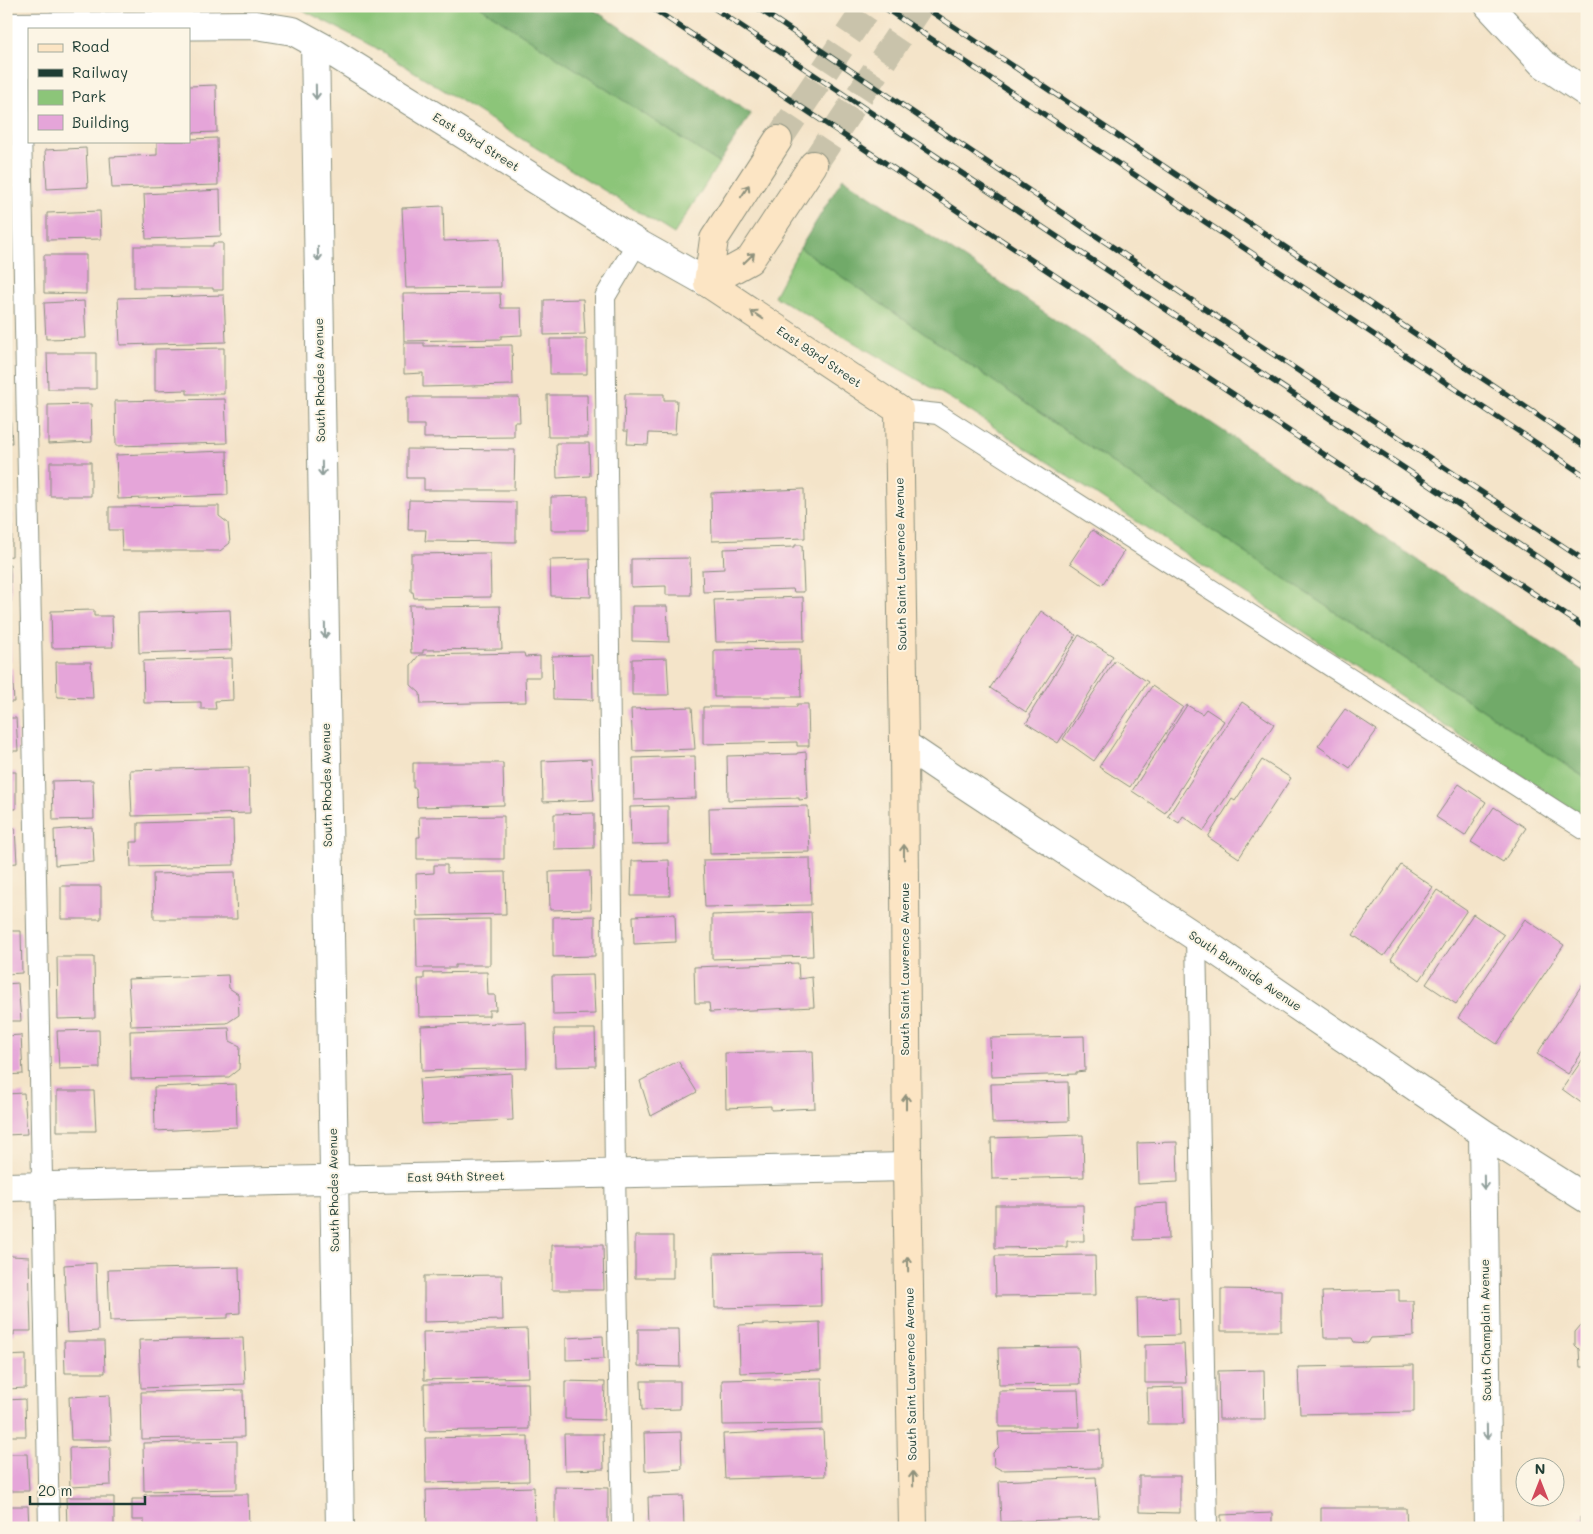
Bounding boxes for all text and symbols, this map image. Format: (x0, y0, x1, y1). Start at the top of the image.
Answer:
legend (28, 28, 190, 142)
text: Road (72, 36, 109, 56)
text: Railway (72, 62, 128, 82)
one-way arrow (311, 83, 320, 99)
text: Park (72, 86, 106, 106)
street label: East 93rd Street (430, 108, 523, 174)
text: Building (72, 112, 129, 132)
one-way arrow (740, 184, 750, 198)
one-way arrow (313, 246, 323, 262)
one-way arrow (743, 252, 755, 264)
one-way arrow (750, 310, 764, 320)
street label: South Rhodes Avenue (310, 318, 328, 442)
street label: East 93rd Street (774, 322, 865, 391)
one-way arrow (317, 460, 327, 477)
street label: South Saint Lawrence Avenue (890, 477, 910, 651)
one-way arrow (320, 623, 330, 639)
street label: South Rhodes Avenue (317, 723, 335, 847)
one-way arrow (899, 844, 909, 860)
street label: South Saint Lawrence Avenue (896, 882, 912, 1056)
street label: South Burnside Avenue (1186, 926, 1305, 1014)
one-way arrow (901, 1094, 911, 1110)
street label: South Rhodes Avenue (324, 1128, 342, 1252)
street label: East 94th Street (407, 1167, 505, 1185)
one-way arrow (1479, 1174, 1489, 1190)
one-way arrow (904, 1256, 913, 1272)
street label: South Champlain Avenue (1476, 1259, 1494, 1401)
street label: South Saint Lawrence Avenue (900, 1287, 920, 1461)
one-way arrow (1482, 1424, 1492, 1440)
north arrow (1516, 1456, 1566, 1506)
text: N (1535, 1459, 1545, 1478)
one-way arrow (908, 1471, 917, 1487)
scale bar (30, 1474, 145, 1506)
text: 20 m (38, 1480, 72, 1500)

